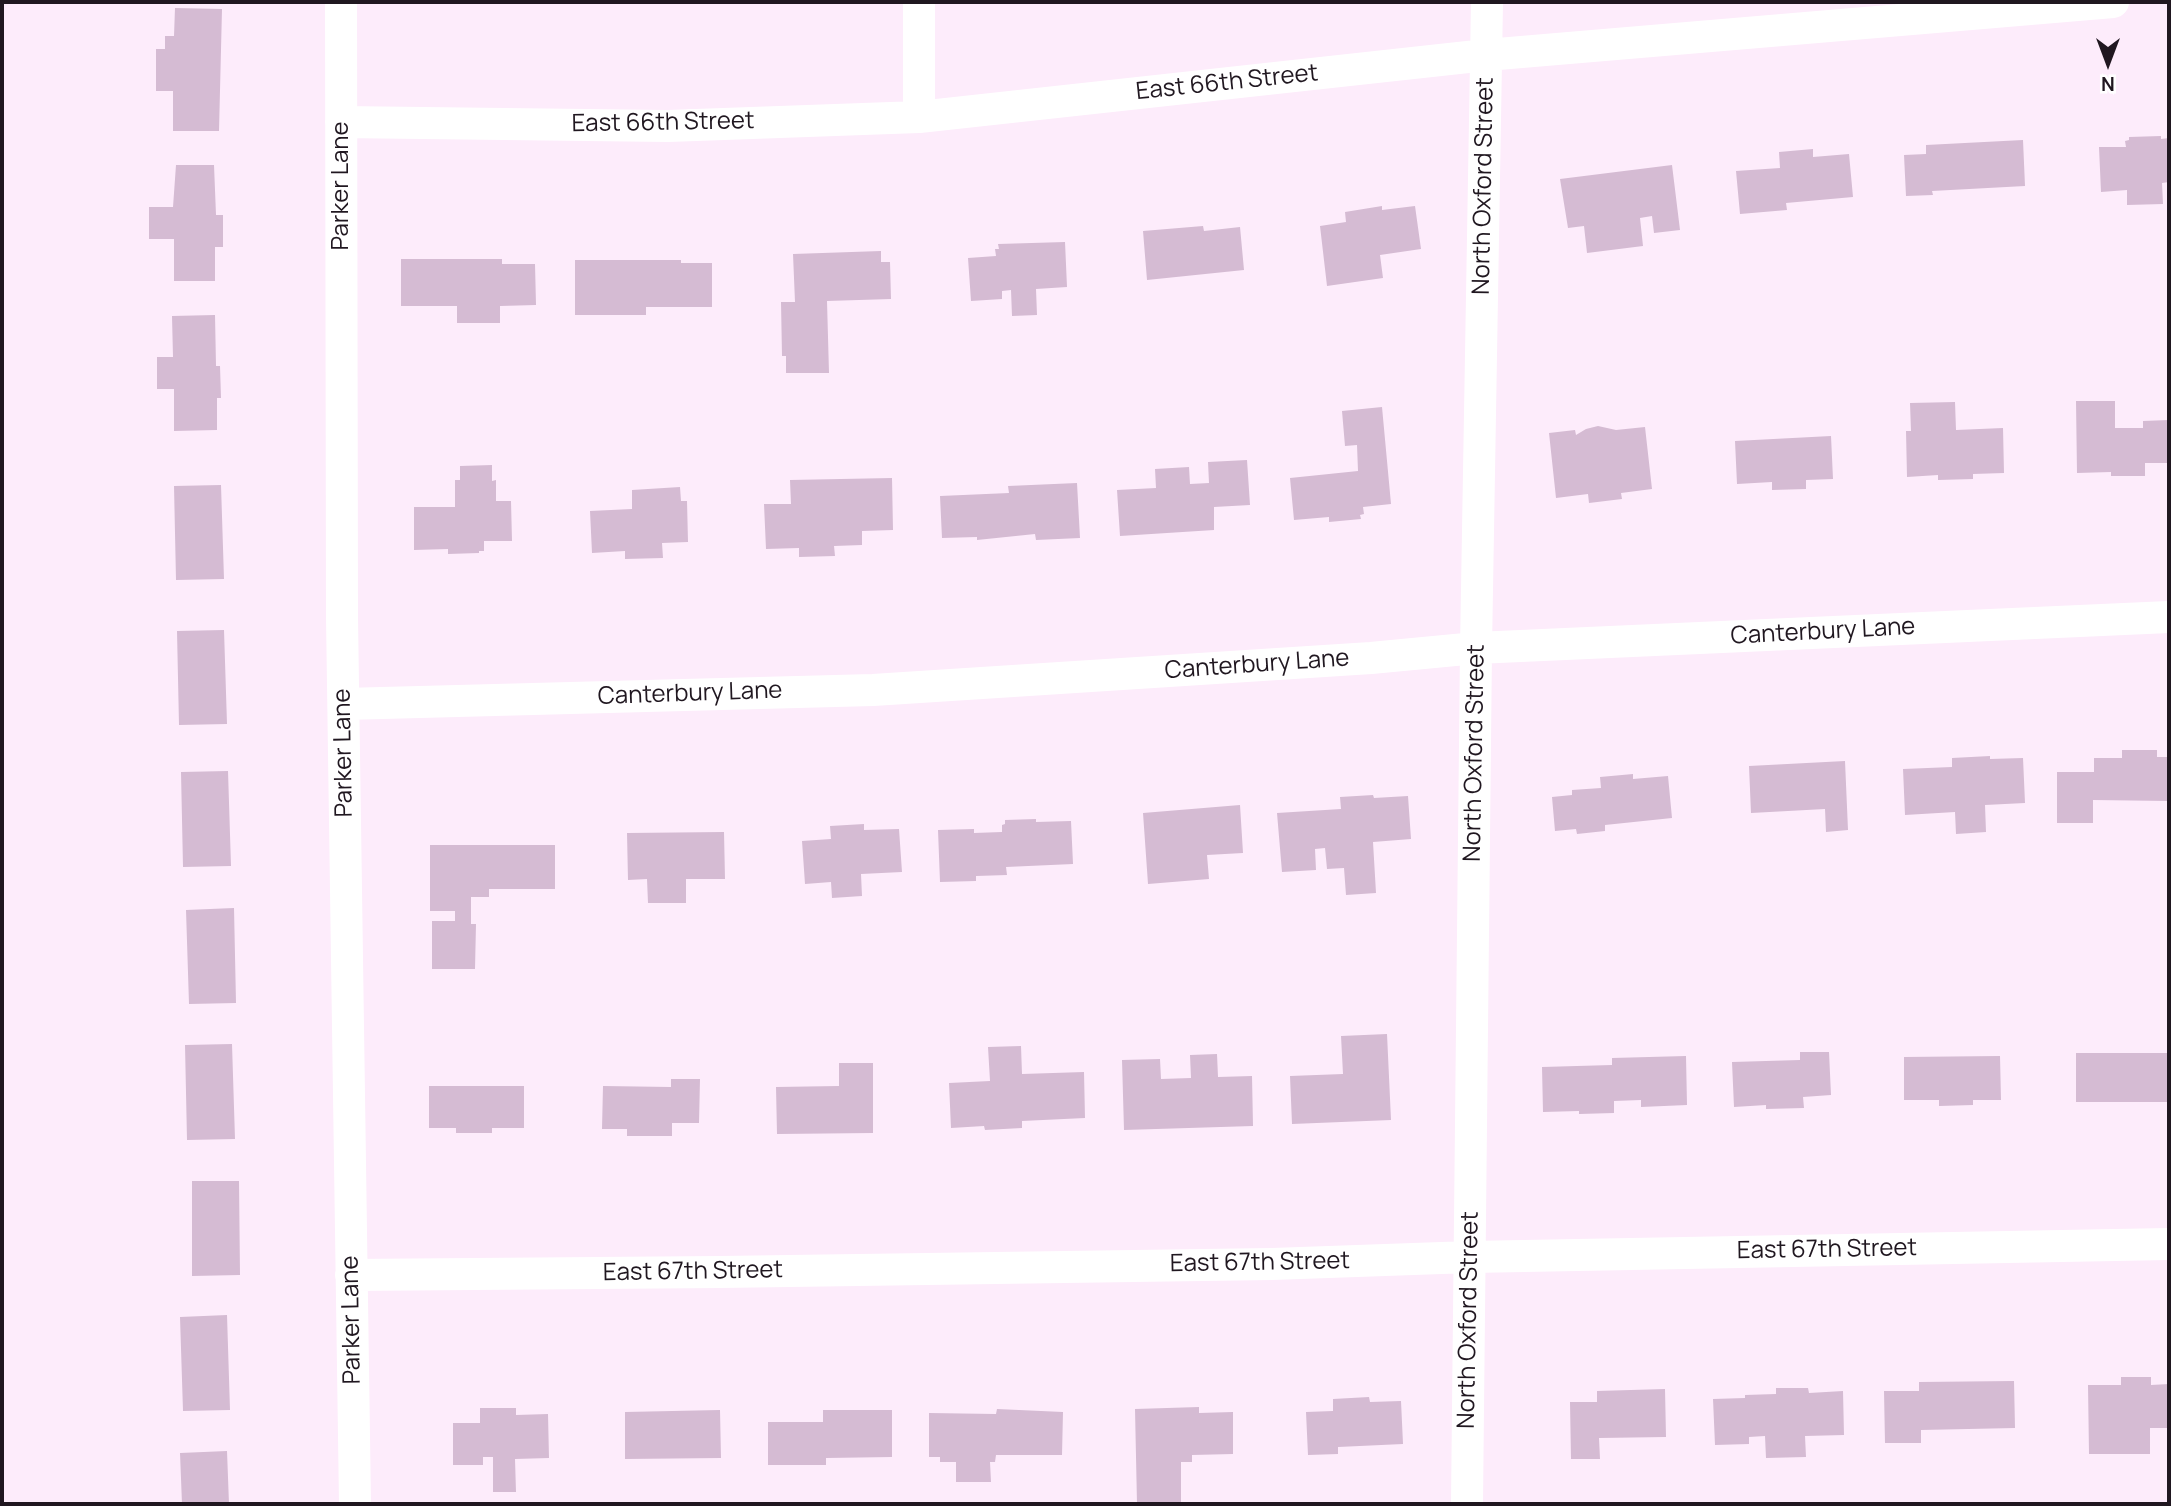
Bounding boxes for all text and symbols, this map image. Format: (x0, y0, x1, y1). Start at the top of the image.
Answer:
north arrow (2073, 28, 2143, 98)
street label: East 66th Street (1135, 59, 1319, 107)
text: N (2101, 71, 2115, 97)
street label: North Oxford Street (1468, 77, 1500, 295)
street label: East 66th Street (571, 107, 755, 139)
street label: Parker Lane (327, 122, 355, 250)
street label: Canterbury Lane (1730, 613, 1916, 651)
street label: Canterbury Lane (1164, 644, 1350, 686)
street label: North Oxford Street (1459, 644, 1491, 862)
street label: Canterbury Lane (597, 676, 783, 712)
street label: Parker Lane (328, 688, 360, 818)
street label: North Oxford Street (1453, 1211, 1485, 1429)
street label: East 67th Street (1737, 1234, 1917, 1266)
street label: East 67th Street (1170, 1247, 1350, 1279)
street label: Parker Lane (336, 1255, 368, 1385)
street label: East 67th Street (603, 1256, 783, 1288)

